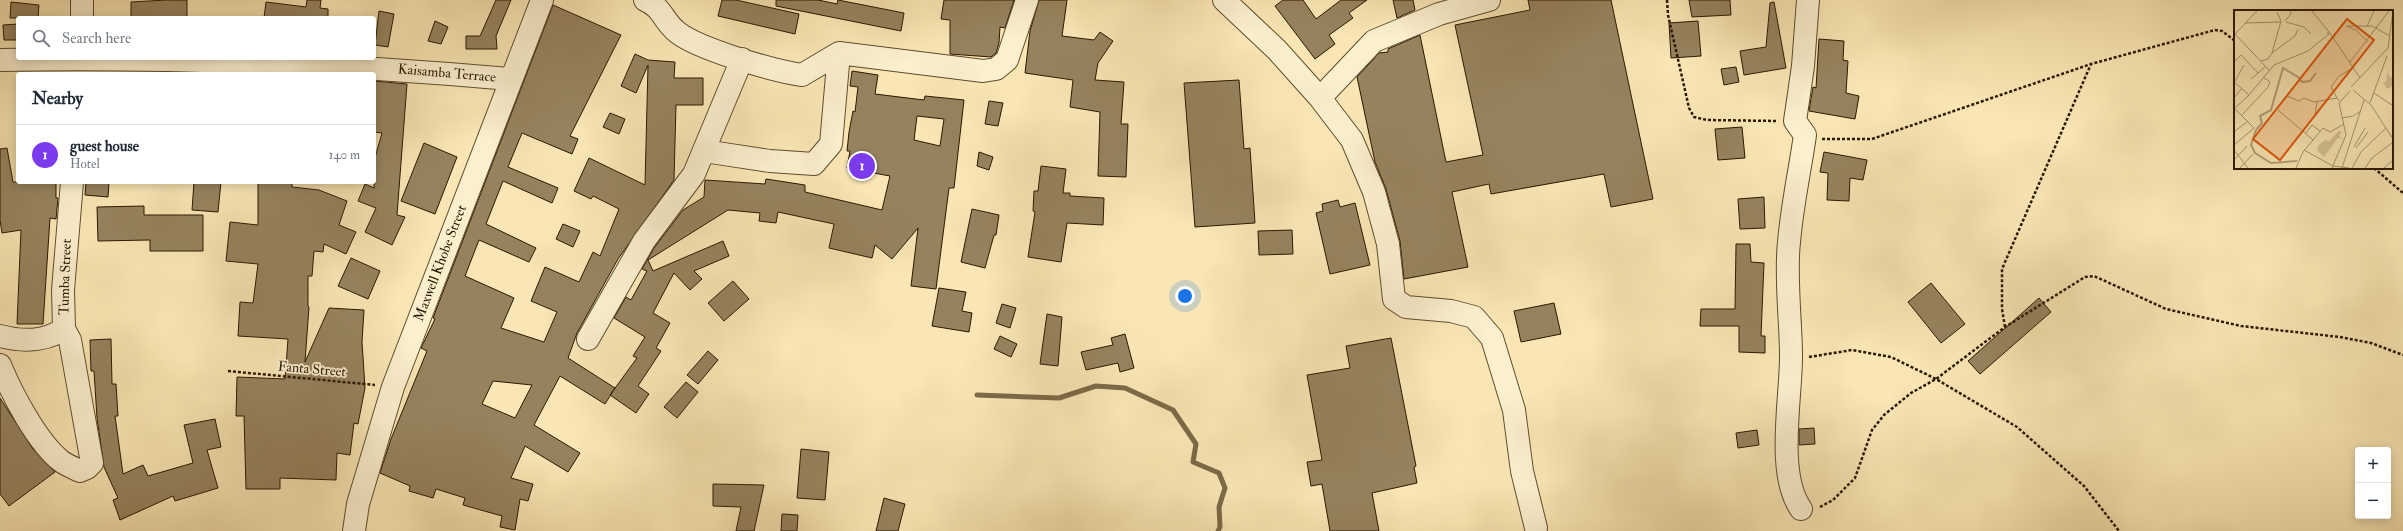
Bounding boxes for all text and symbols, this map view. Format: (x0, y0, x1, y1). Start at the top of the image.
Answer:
inset map (2234, 10, 2393, 169)
search box (16, 16, 376, 60)
icon: search (30, 27, 52, 49)
text: Search here (62, 29, 131, 48)
street label: Kaisamba Terrace (397, 60, 497, 86)
text: Nearby (32, 88, 83, 109)
text: guest house (70, 137, 139, 156)
text: 1 (43, 147, 47, 163)
text: 140 m (329, 147, 360, 163)
pin: 1 (849, 151, 875, 181)
text: Hotel (70, 156, 100, 172)
street label: Maxwell Khobe Street (410, 202, 470, 324)
street label: Tumba Street (55, 238, 75, 315)
your location (1175, 286, 1195, 306)
street label: Fanta Street (277, 358, 347, 380)
map controls (2355, 447, 2391, 519)
button: + (2355, 447, 2391, 483)
button: − (2355, 483, 2391, 519)

